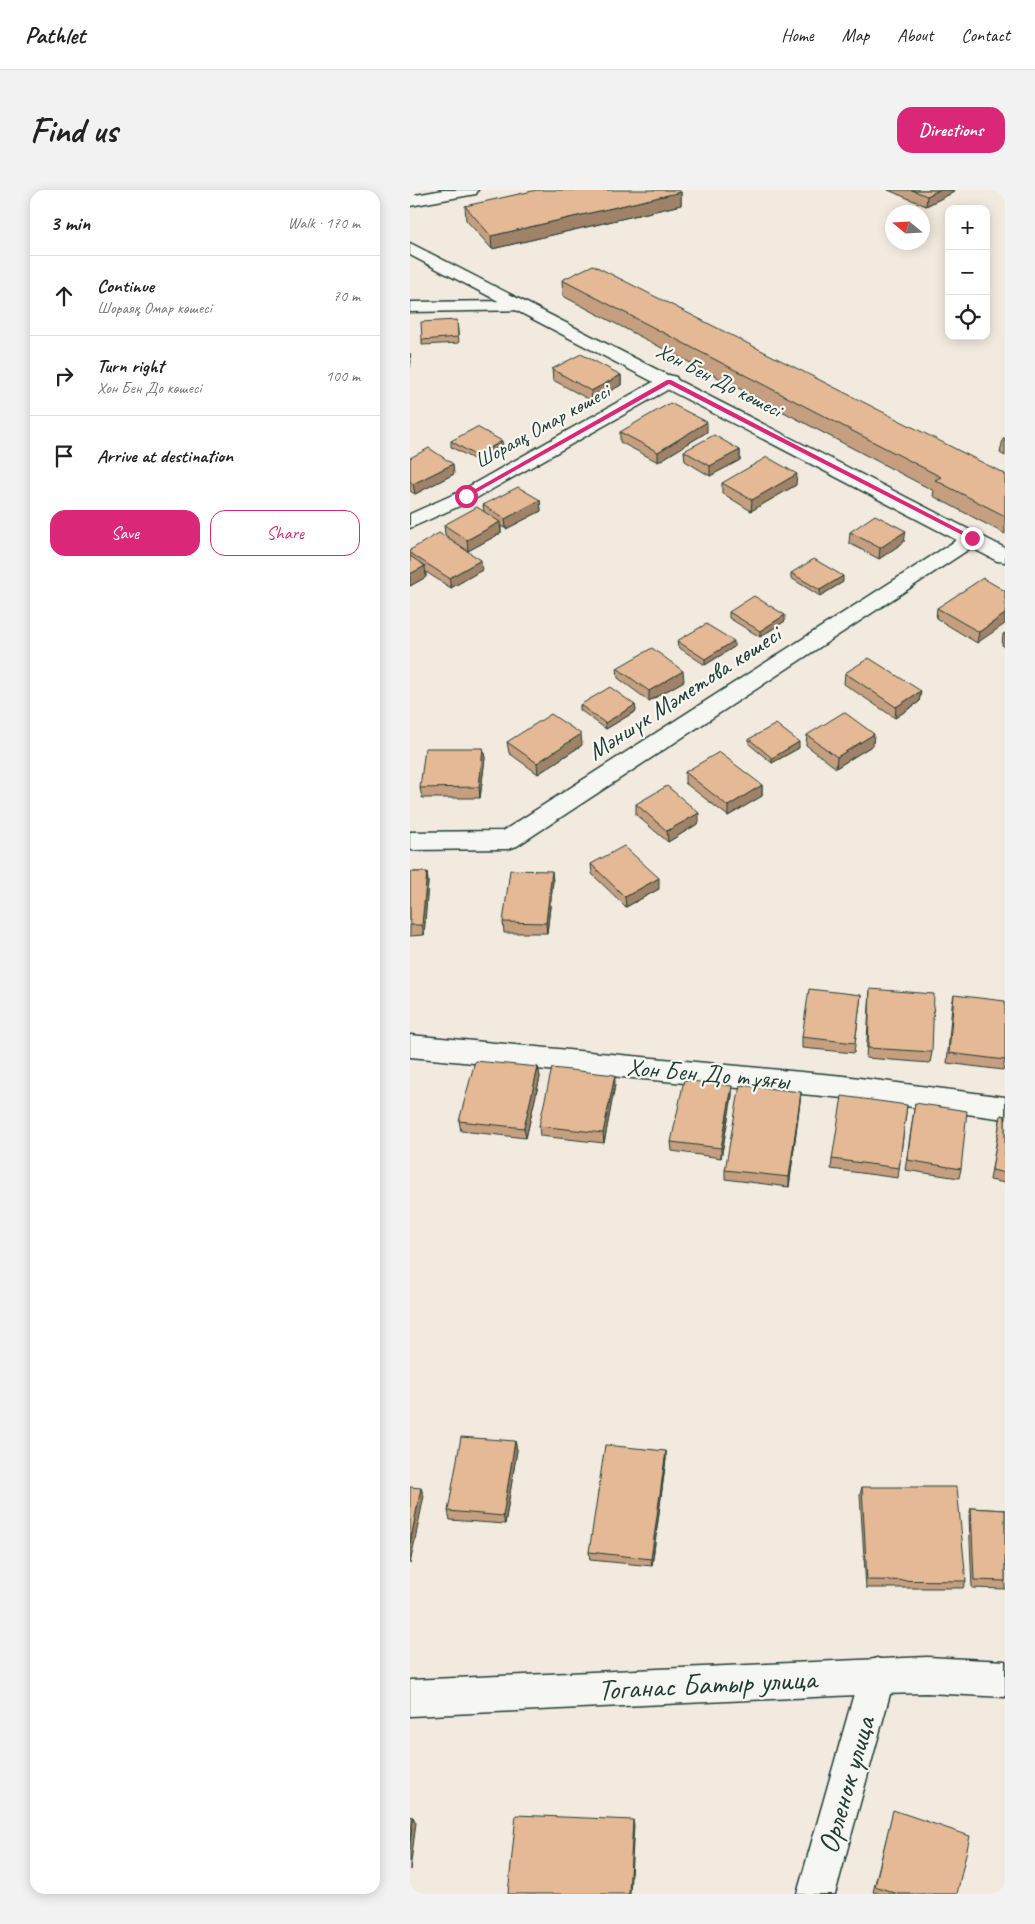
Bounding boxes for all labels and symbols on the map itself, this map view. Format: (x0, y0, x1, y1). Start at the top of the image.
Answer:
north arrow (885, 205, 930, 250)
street label: Хон Бен До көшесі (652, 337, 789, 424)
street label: Шораяқ Омар көшесі (470, 377, 617, 474)
route start (455, 485, 478, 508)
route end (961, 527, 984, 550)
street label: Мәншүк Мәметова көшесі (581, 617, 789, 767)
street label: Хон Бен До тұяғы (625, 1051, 792, 1097)
street label: Тоганас Батыр улица (597, 1659, 820, 1709)
street label: Орленок улица (808, 1710, 884, 1858)

